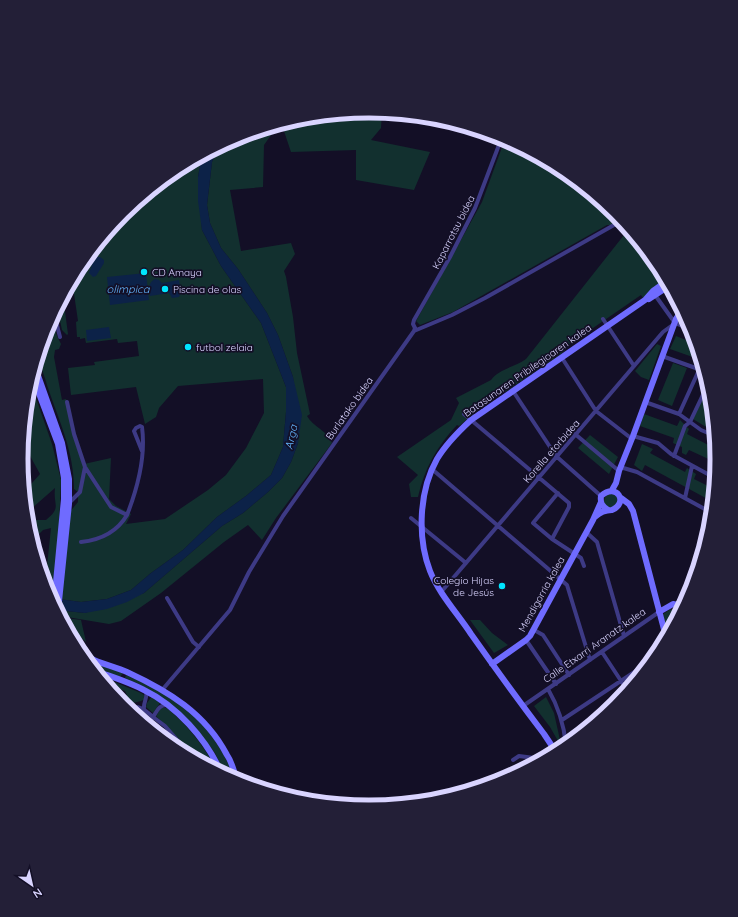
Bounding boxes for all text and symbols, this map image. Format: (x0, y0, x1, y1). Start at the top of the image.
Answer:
street label: Kaparrotsu bidea (429, 193, 478, 271)
place label: CD Amaya (152, 266, 202, 279)
marker: CD Amaya (139, 267, 149, 277)
water label: olimpica (107, 282, 151, 296)
place label: Piscina de olas (173, 283, 242, 296)
marker: Piscina de olas (160, 284, 170, 294)
street label: Batasunaren Pribilegioaren kalea (461, 321, 594, 420)
place label: futbol zelaia (196, 341, 253, 354)
marker: futbol zelaia (183, 342, 193, 352)
street label: Burlatako bidea (323, 374, 376, 442)
street label: Korella etorbidea (520, 417, 583, 486)
water label: Arga (282, 422, 301, 451)
street label: Mendigorria kalea (515, 554, 567, 634)
place label: Colegio Hijas de Jesús (434, 574, 494, 599)
marker: Colegio Hijas de Jesús (497, 581, 507, 591)
street label: Calle Etxarri Aranatz kalea (540, 605, 648, 686)
north arrow (12, 865, 52, 905)
text: N (30, 885, 45, 901)

